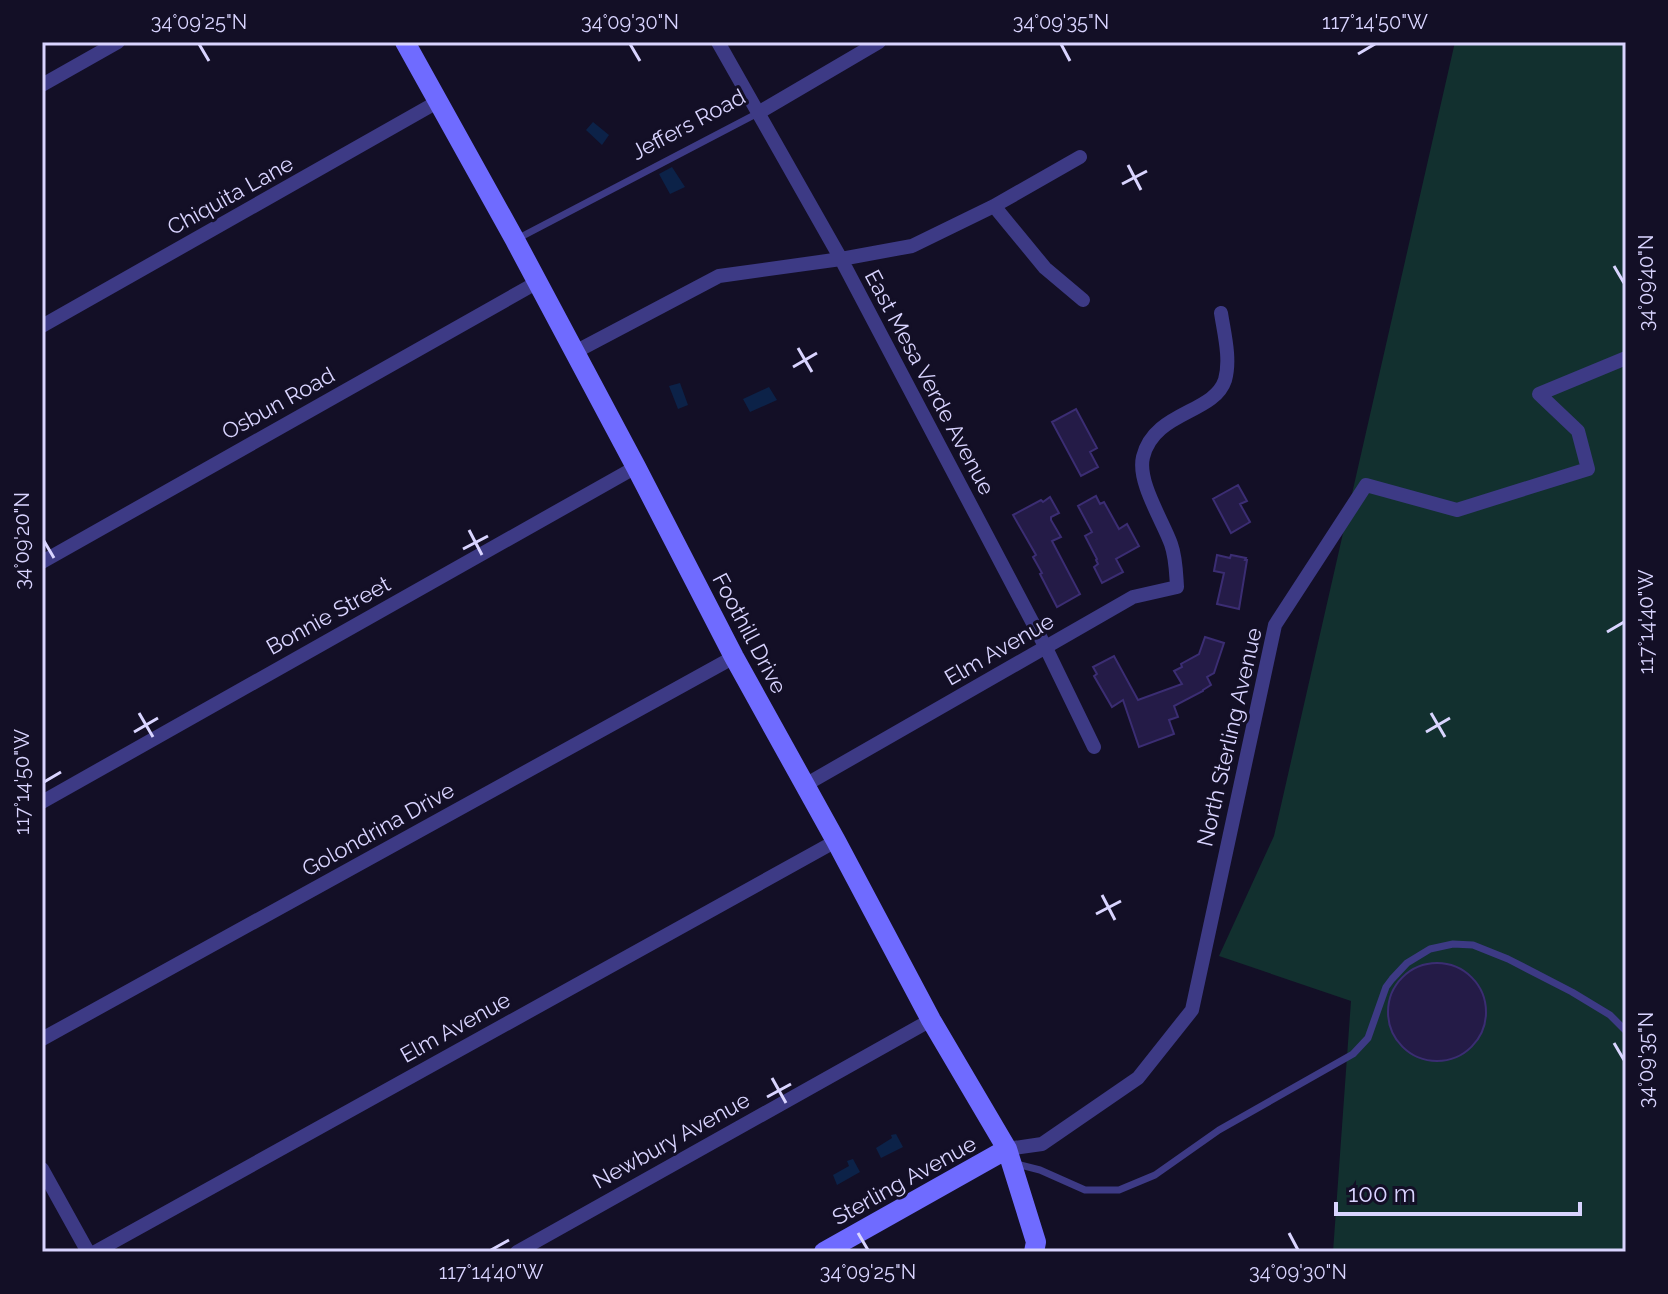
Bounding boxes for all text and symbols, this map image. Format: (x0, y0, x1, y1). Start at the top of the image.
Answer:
text: 34°09'25"N (151, 10, 247, 34)
text: 34°09'30"N (581, 10, 679, 34)
text: 34°09'35"N (1013, 10, 1109, 34)
text: 117°14'50"W (1322, 10, 1428, 34)
street label: Jeffers Road (627, 83, 749, 165)
street label: Chiquita Lane (163, 150, 297, 240)
text: 34°09'40"N (1634, 235, 1658, 331)
street label: East Mesa Verde Avenue (860, 265, 1000, 499)
street label: Osbun Road (217, 361, 339, 445)
text: 34°09'20"N (10, 492, 34, 590)
street label: Foothill Drive (707, 568, 793, 698)
street label: Bonnie Street (261, 570, 395, 660)
text: 117°14'40"W (1634, 570, 1658, 674)
street label: Elm Avenue (940, 607, 1058, 691)
street label: North Sterling Avenue (1191, 625, 1267, 849)
text: 117°14'50"W (10, 729, 34, 835)
street label: Golondrina Drive (297, 776, 459, 882)
street label: Elm Avenue (395, 986, 515, 1068)
text: 34°09'35"N (1634, 1012, 1658, 1108)
street label: Newbury Avenue (588, 1086, 754, 1194)
street label: Sterling Avenue (828, 1130, 980, 1230)
scale bar (1336, 1166, 1580, 1216)
text: 100 m (1348, 1179, 1416, 1208)
text: 117°14'40"W (439, 1260, 543, 1284)
text: 34°09'25"N (820, 1260, 916, 1284)
text: 34°09'30"N (1249, 1260, 1347, 1284)

